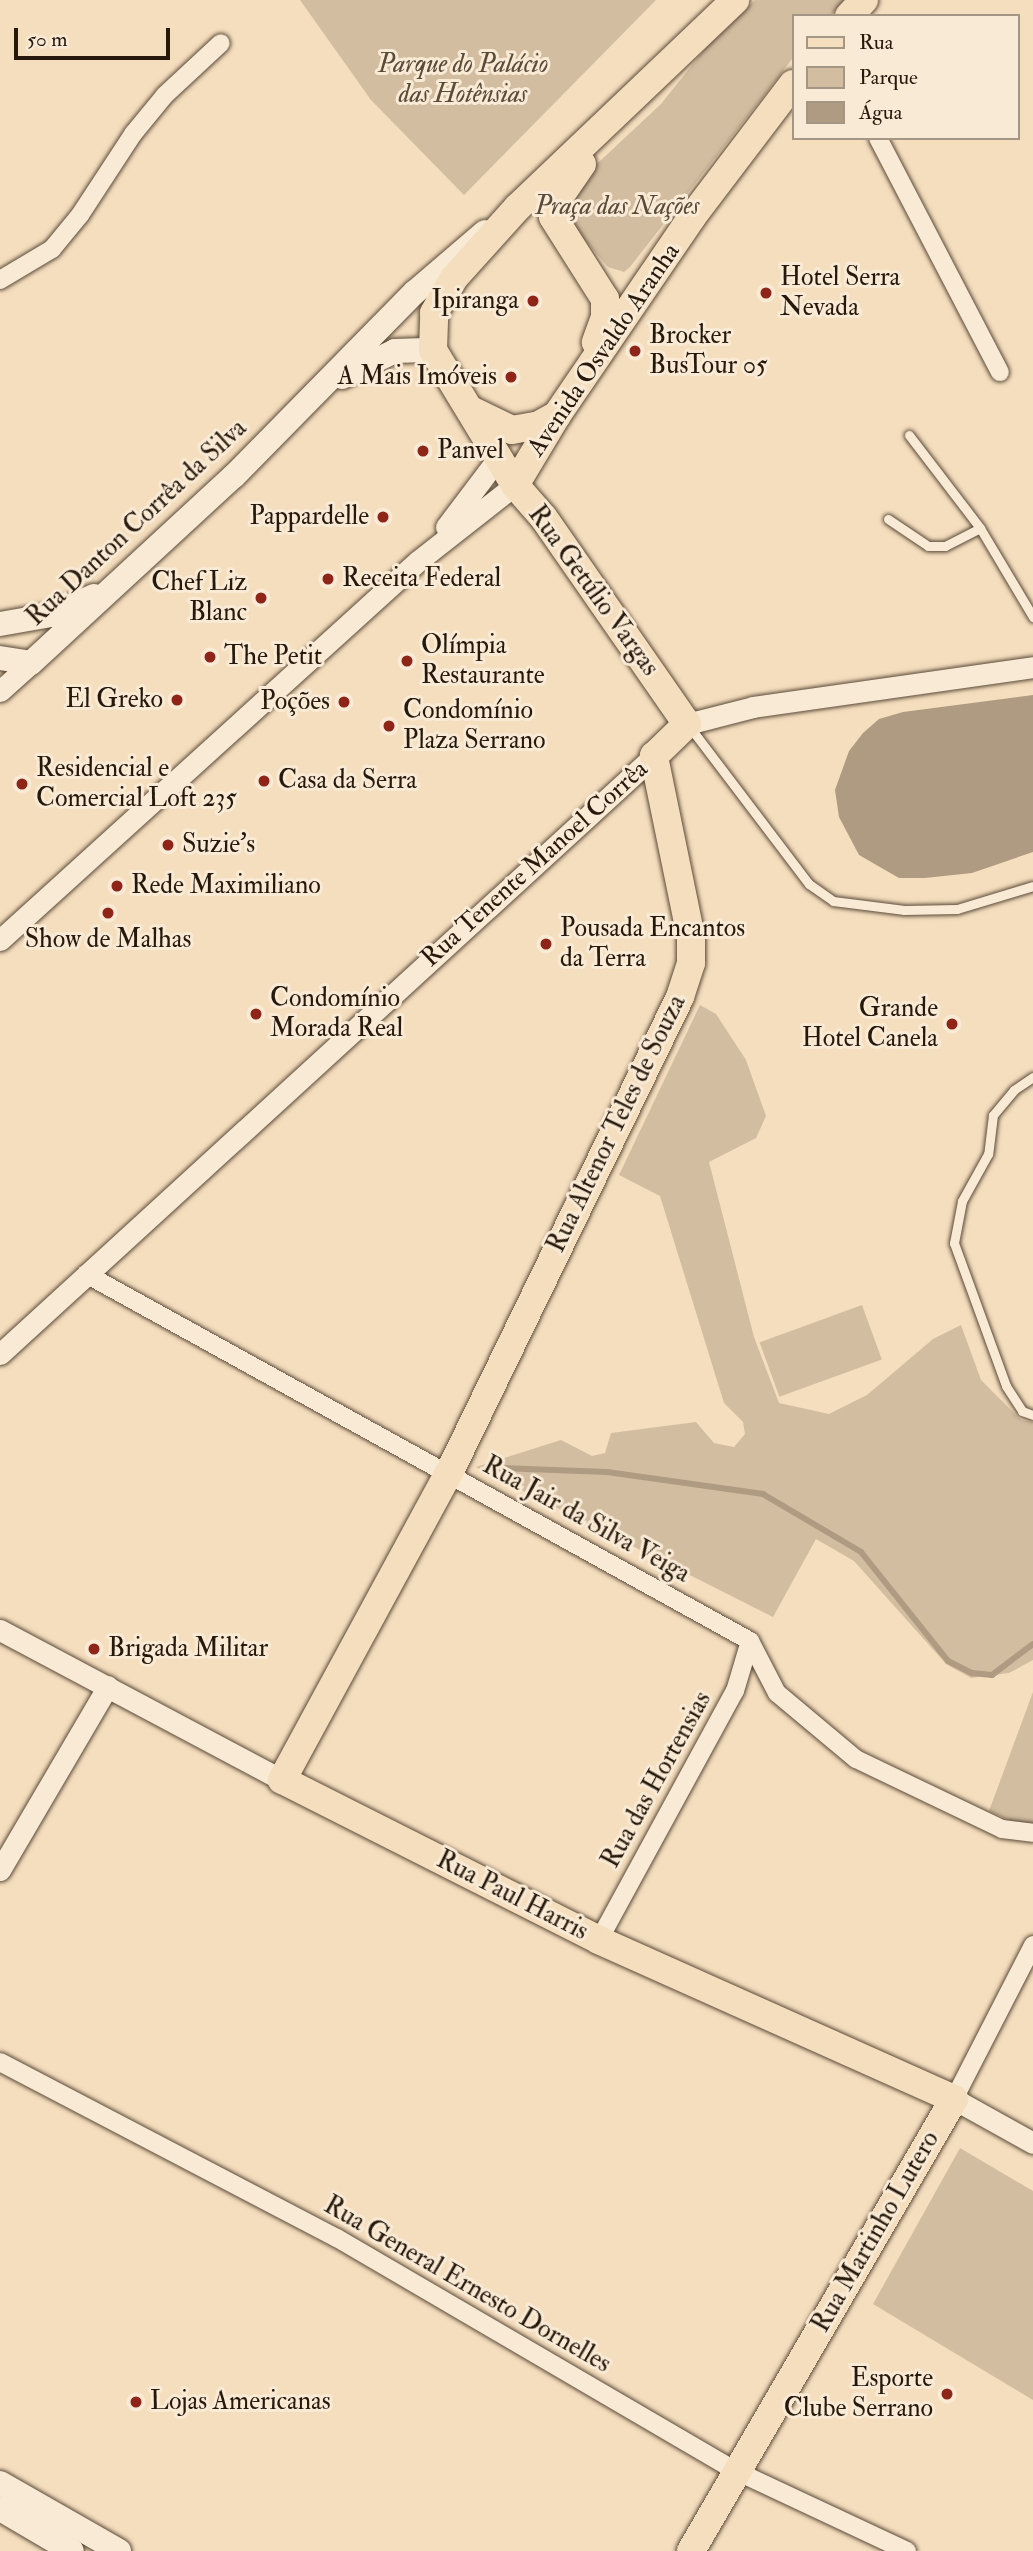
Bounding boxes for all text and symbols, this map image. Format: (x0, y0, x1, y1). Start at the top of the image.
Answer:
scale bar (18, 14, 173, 58)
legend (792, 14, 1019, 140)
text: 50 m (27, 26, 68, 53)
text: Rua (859, 29, 893, 56)
park label: Parque do Palácio das Hotênsias (378, 49, 548, 110)
text: Parque (859, 64, 918, 91)
text: Água (859, 99, 902, 126)
park label: Praça das Nações (535, 191, 699, 223)
street label: Avenida Osvaldo Aranha (521, 237, 687, 463)
place label: Hotel Serra Nevada (780, 262, 900, 324)
place label: Ipiranga (431, 285, 519, 317)
marker: Hotel Serra Nevada (758, 285, 774, 301)
marker: Ipiranga (525, 293, 541, 309)
place label: Brocker BusTour 05 (649, 320, 768, 382)
marker: Brocker BusTour 05 (627, 343, 643, 359)
place label: A Mais Imóveis (337, 361, 497, 393)
marker: A Mais Imóveis (503, 369, 519, 385)
street label: Rua Danton Corrêa da Silva (21, 413, 253, 633)
place label: Panvel (437, 435, 504, 467)
marker: Panvel (415, 443, 431, 459)
street label: Rua Getúlio Vargas (521, 500, 665, 682)
place label: Pappardelle (249, 501, 369, 533)
marker: Pappardelle (375, 509, 391, 525)
place label: Receita Federal (342, 563, 501, 595)
place label: Chef Liz Blanc (151, 567, 247, 628)
marker: Receita Federal (320, 571, 336, 587)
marker: Chef Liz Blanc (253, 590, 269, 606)
place label: Olímpia Restaurante (421, 630, 545, 692)
place label: The Petit (224, 641, 322, 673)
marker: The Petit (202, 649, 218, 665)
marker: Olímpia Restaurante (399, 653, 415, 669)
place label: El Greko (65, 684, 163, 716)
place label: Poções (260, 686, 330, 718)
marker: El Greko (169, 692, 185, 708)
marker: Poções (336, 694, 352, 710)
place label: Condomínio Plaza Serrano (403, 695, 546, 756)
marker: Condomínio Plaza Serrano (381, 718, 397, 734)
place label: Residencial e Comercial Loft 235 (36, 753, 237, 814)
street label: Rua Tenente Manoel Corrêa (415, 754, 655, 974)
place label: Casa da Serra (278, 765, 417, 797)
marker: Casa da Serra (256, 773, 272, 789)
marker: Residencial e Comercial Loft 235 (14, 776, 30, 792)
place label: Suzie's (182, 829, 255, 861)
marker: Suzie's (160, 837, 176, 853)
place label: Rede Maximiliano (131, 870, 321, 902)
marker: Rede Maximiliano (109, 878, 125, 894)
marker: Show de Malhas (100, 905, 116, 921)
place label: Pousada Encantos da Terra (560, 913, 745, 974)
place label: Show de Malhas (25, 924, 191, 956)
marker: Pousada Encantos da Terra (538, 936, 554, 952)
place label: Condomínio Morada Real (270, 983, 403, 1044)
street label: Rua Altenor Teles de Souza (541, 990, 693, 1258)
place label: Grande Hotel Canela (802, 993, 938, 1054)
marker: Condomínio Morada Real (248, 1006, 264, 1022)
marker: Grande Hotel Canela (944, 1016, 960, 1032)
street label: Rua Jair da Silva Veiga (477, 1450, 695, 1590)
place label: Brigada Militar (108, 1633, 268, 1665)
marker: Brigada Militar (86, 1641, 102, 1657)
street label: Rua das Hortensias (596, 1686, 718, 1874)
street label: Rua Paul Harris (431, 1844, 593, 1948)
street label: Rua Martinho Lutero (806, 2126, 946, 2338)
street label: Rua General Ernesto Dornelles (318, 2190, 616, 2380)
place label: Esporte Clube Serrano (784, 2363, 933, 2424)
place label: Lojas Americanas (150, 2386, 331, 2418)
marker: Esporte Clube Serrano (939, 2386, 955, 2402)
marker: Lojas Americanas (128, 2394, 144, 2410)

